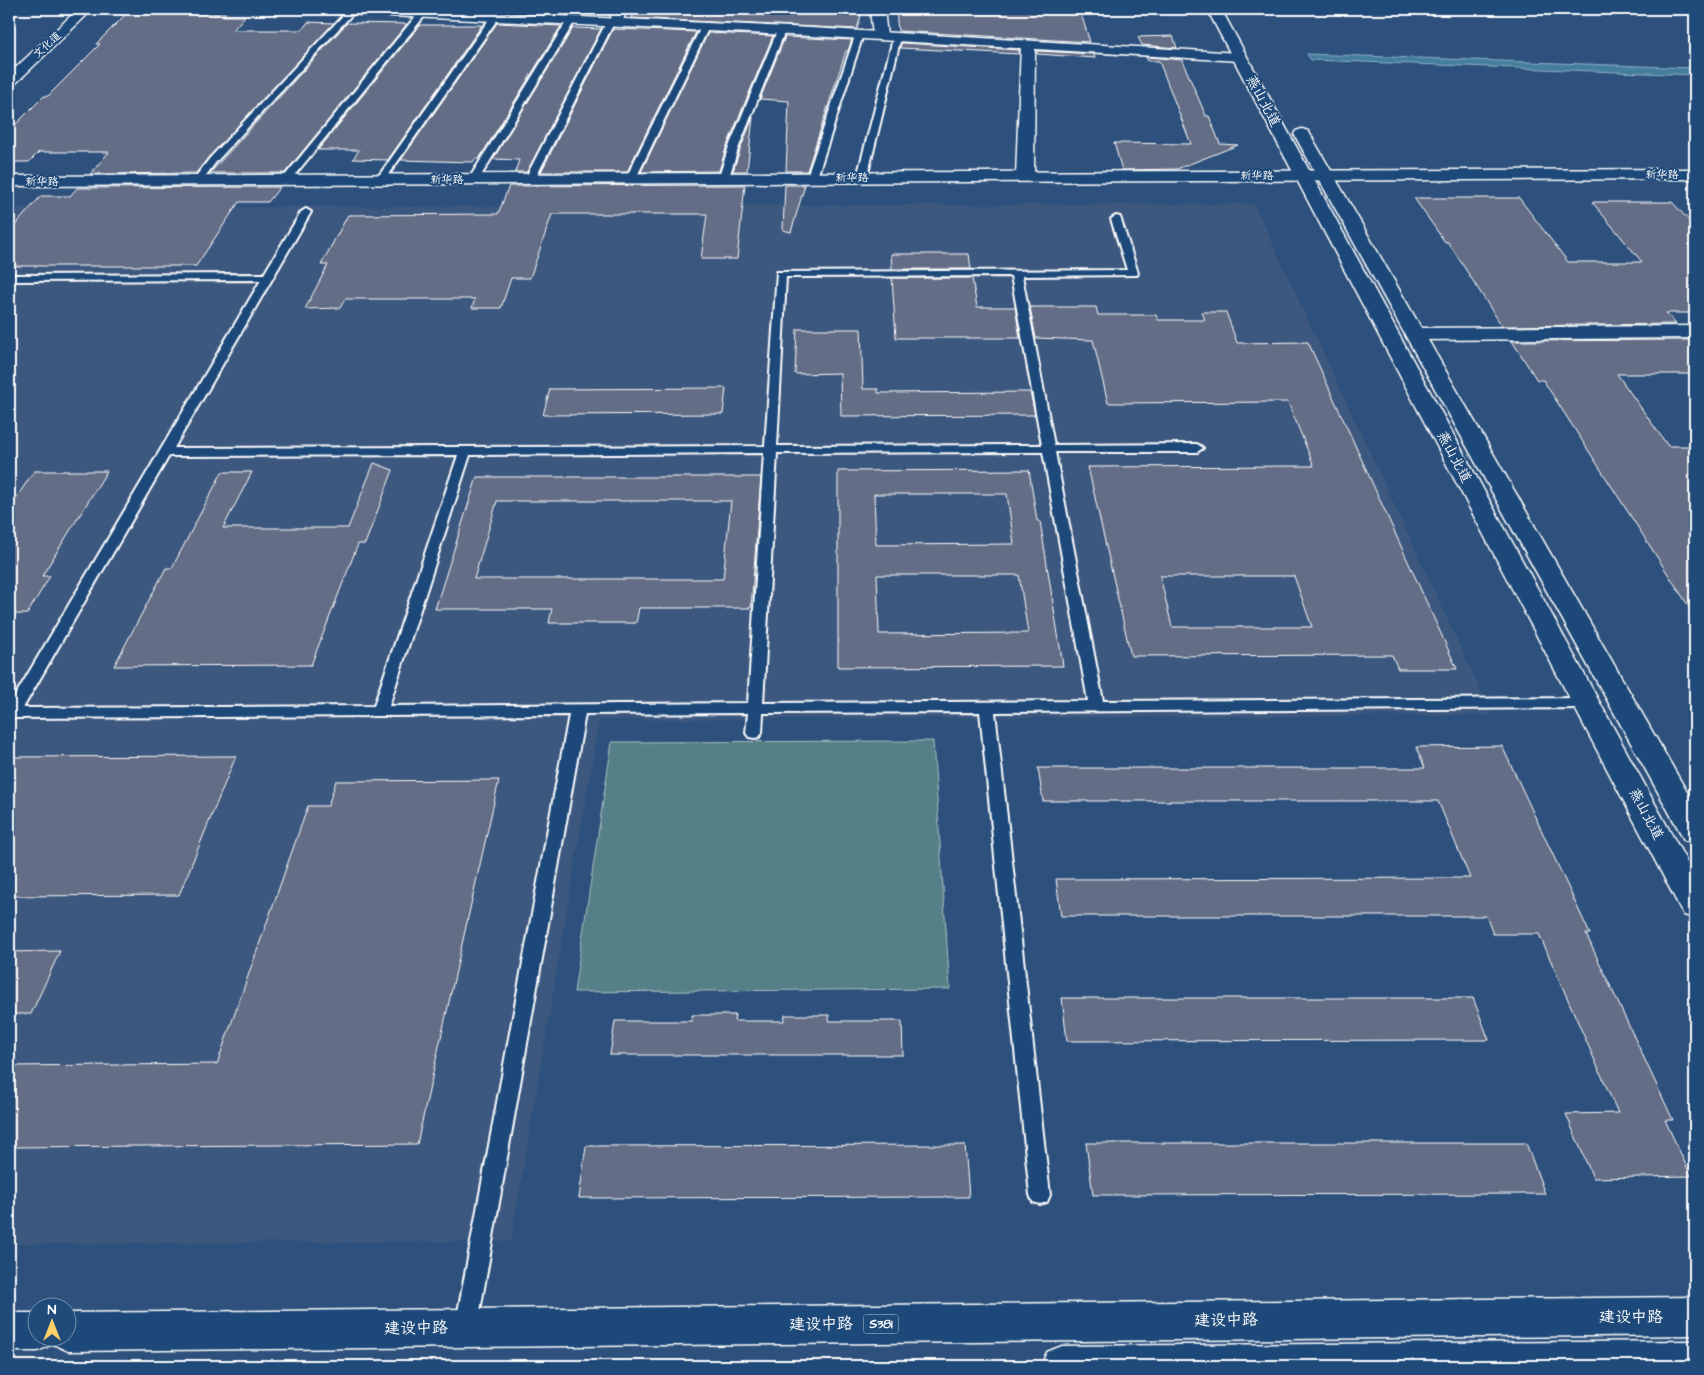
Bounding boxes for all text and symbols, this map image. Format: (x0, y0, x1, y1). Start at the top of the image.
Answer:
street label: 文化道 (30, 28, 64, 62)
street label: 燕山北道 (1241, 72, 1285, 130)
street label: 新华路 (1646, 167, 1679, 182)
street label: 新华路 (1241, 168, 1274, 183)
street label: 新华路 (836, 170, 869, 185)
street label: 新华路 (431, 172, 464, 187)
street label: 新华路 (26, 174, 59, 189)
street label: 燕山北道 (1432, 428, 1476, 486)
street label: 燕山北道 (1624, 785, 1668, 843)
north arrow (28, 1298, 78, 1348)
text: N (48, 1300, 57, 1320)
street label: 建设中路 (1599, 1306, 1663, 1328)
street label: 建设中路 (1194, 1308, 1258, 1332)
street label: 建设中路 (789, 1312, 853, 1336)
road number: S381 (864, 1315, 898, 1334)
street label: 建设中路 (384, 1316, 448, 1340)

